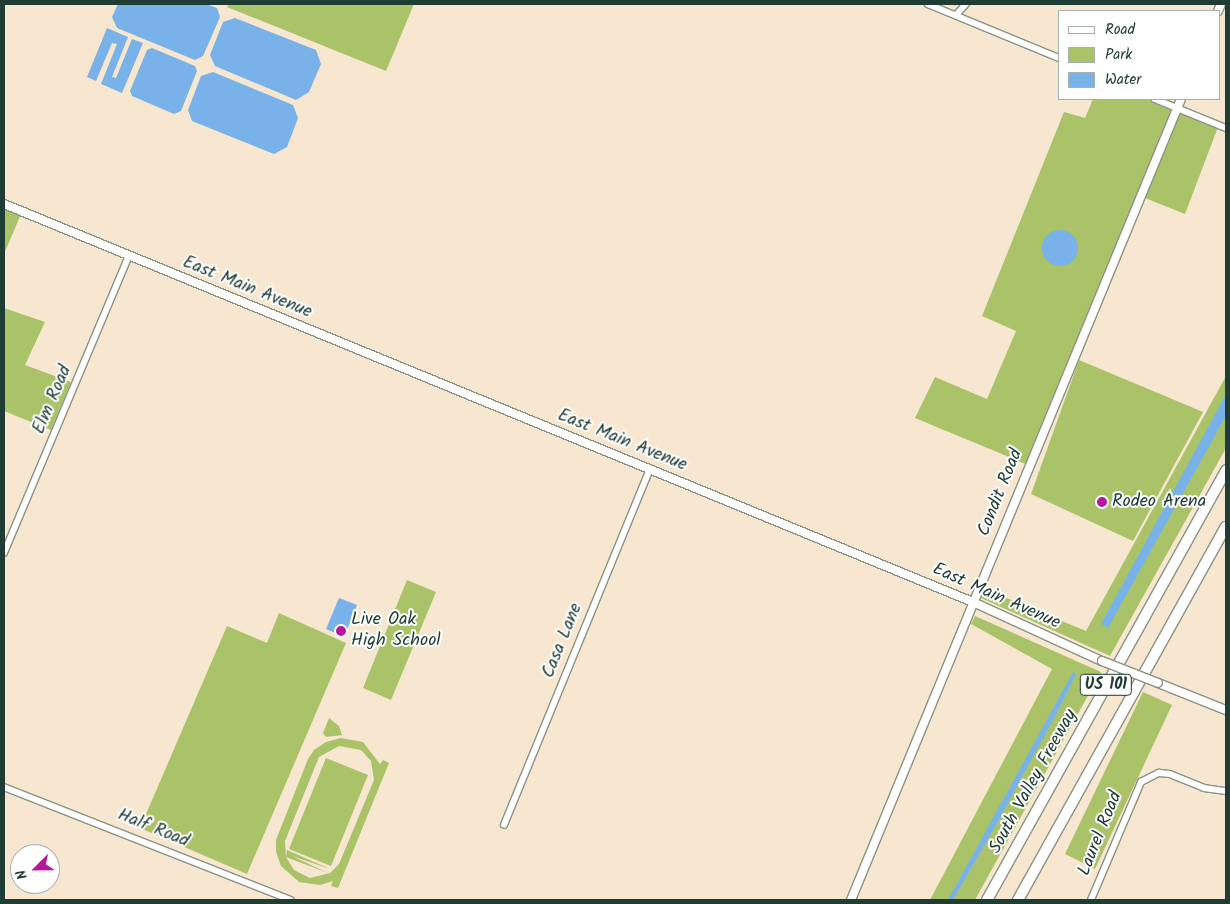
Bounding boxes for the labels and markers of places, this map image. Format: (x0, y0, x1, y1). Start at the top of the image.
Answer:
place label: Rodeo Arena (1112, 491, 1206, 513)
marker: Rodeo Arena (1096, 496, 1108, 508)
place label: Live Oak High School (351, 610, 441, 652)
marker: Live Oak High School (335, 625, 347, 637)

